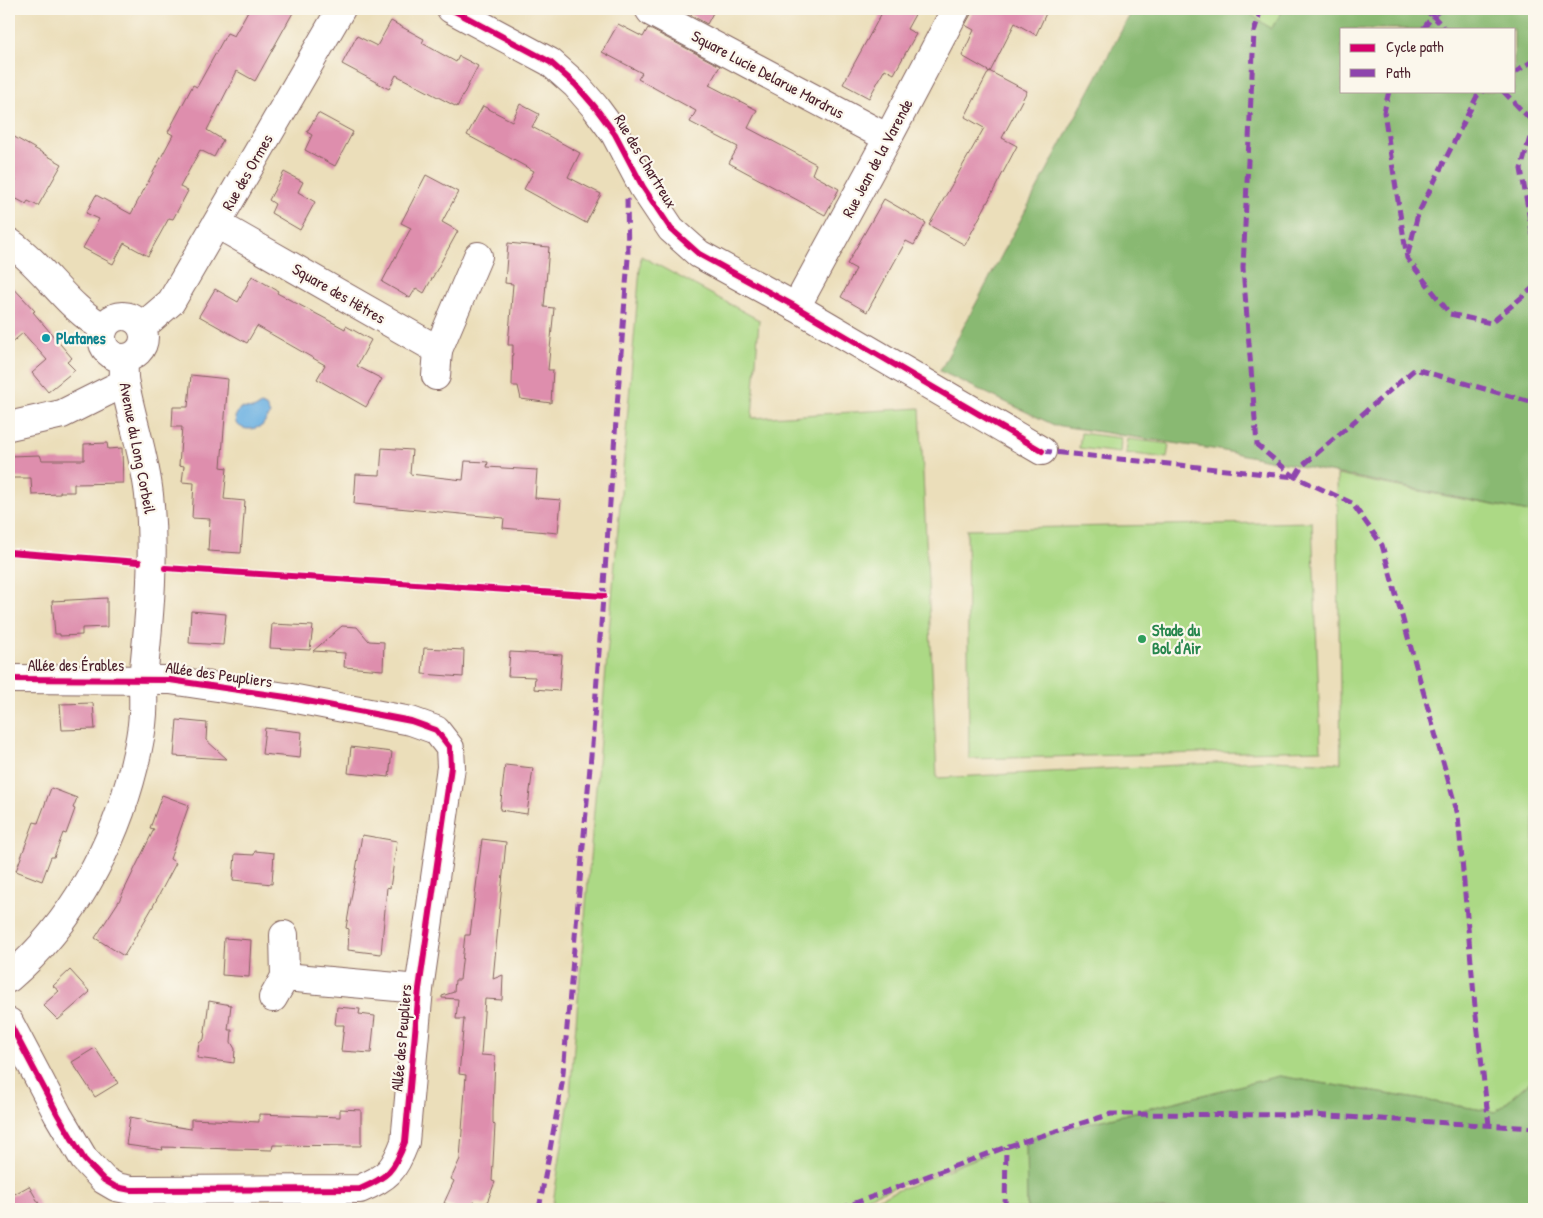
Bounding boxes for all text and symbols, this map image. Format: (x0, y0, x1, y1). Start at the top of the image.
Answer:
street label: Square Lucie Delarue Mardrus (688, 24, 848, 124)
legend (1340, 28, 1516, 92)
text: Cycle path (1386, 36, 1444, 57)
text: Path (1386, 62, 1411, 83)
street label: Rue Jean de la Varende (836, 94, 918, 221)
street label: Rue des Chartreux (609, 110, 683, 212)
street label: Rue des Ormes (216, 130, 278, 214)
street label: Square des Hêtres (288, 257, 390, 329)
place label: Platanes (56, 327, 107, 349)
marker: Platanes (40, 332, 52, 344)
street label: Avenue du Long Corbeil (114, 381, 162, 516)
place label: Stade du Bol d'Air (1152, 619, 1202, 659)
marker: Stade du Bol d'Air (1136, 633, 1148, 645)
street label: Allée des Érables (28, 654, 124, 676)
street label: Allée des Peupliers (164, 656, 274, 692)
street label: Allée des Peupliers (385, 984, 417, 1092)

